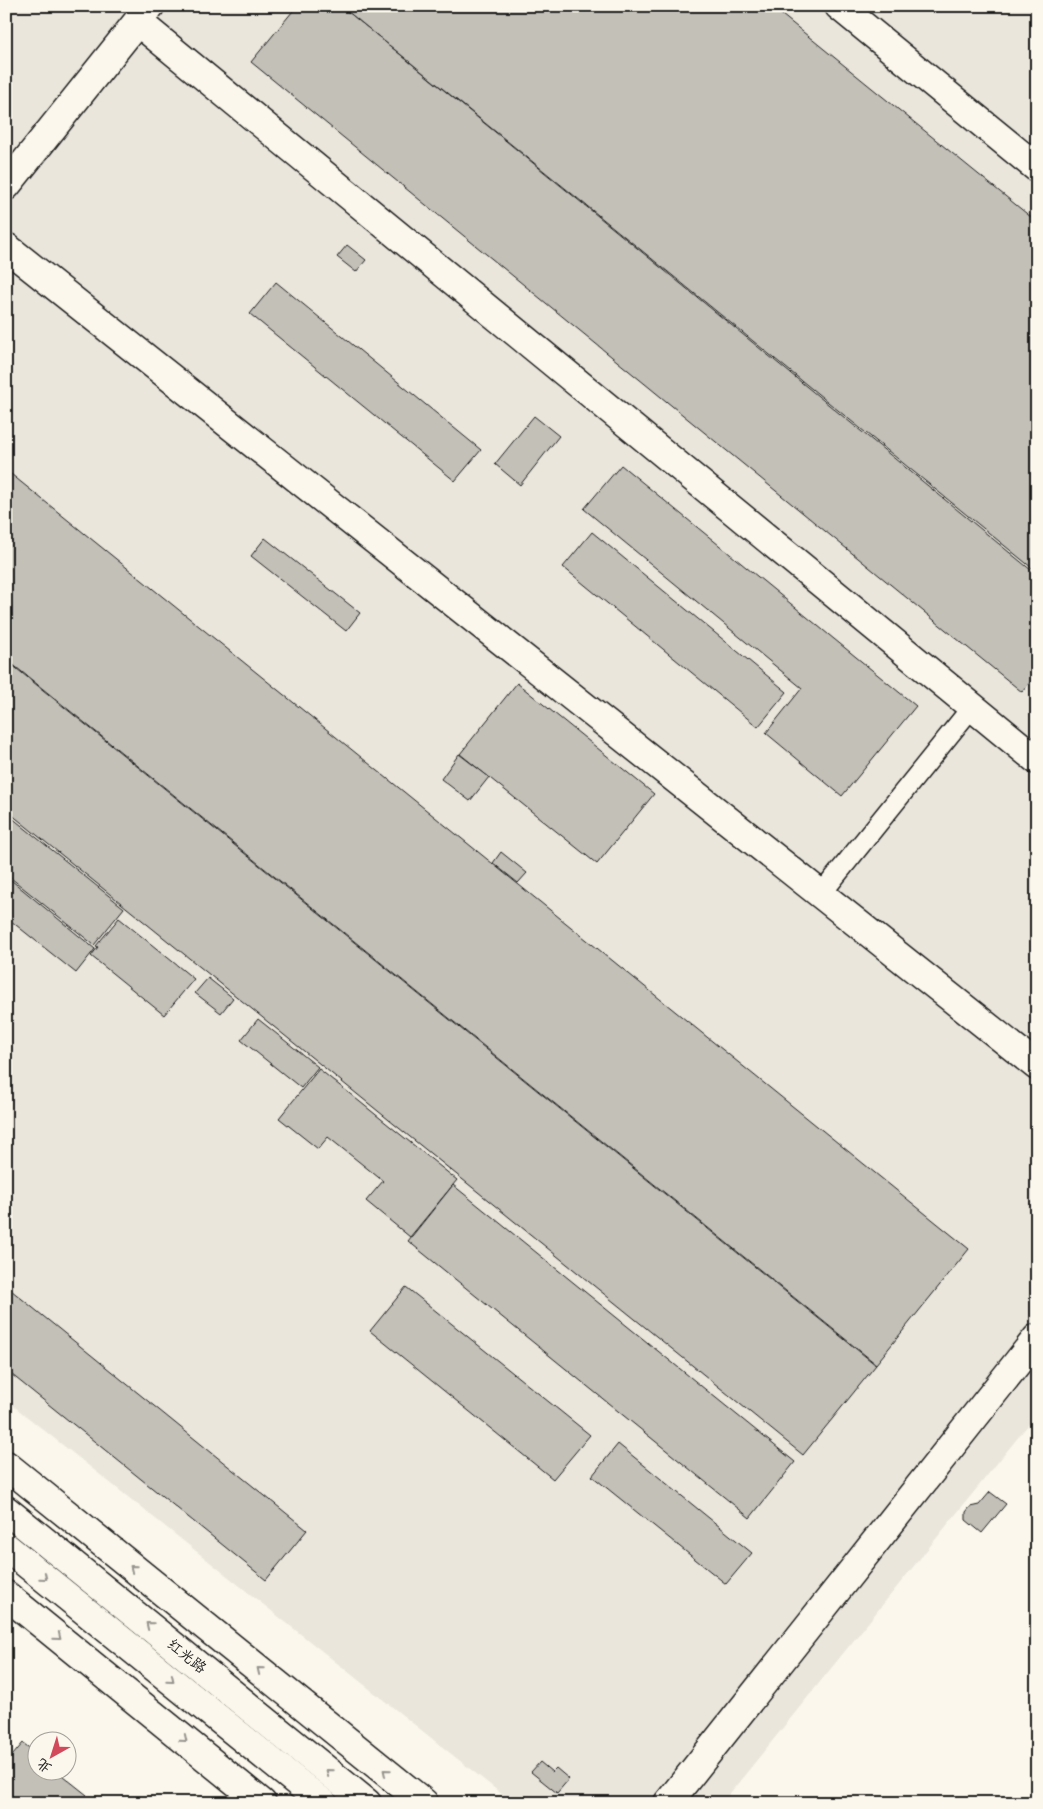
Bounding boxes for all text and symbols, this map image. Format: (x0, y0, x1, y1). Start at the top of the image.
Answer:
one-way arrow (130, 1565, 139, 1573)
one-way arrow (38, 1572, 47, 1580)
one-way arrow (146, 1623, 155, 1631)
one-way arrow (52, 1631, 61, 1640)
street label: 红光路 (161, 1632, 213, 1680)
one-way arrow (256, 1666, 265, 1675)
one-way arrow (165, 1674, 174, 1683)
north arrow (28, 1732, 78, 1782)
one-way arrow (178, 1734, 187, 1743)
text: 北 (31, 1752, 57, 1780)
one-way arrow (326, 1769, 335, 1778)
one-way arrow (383, 1770, 392, 1778)

